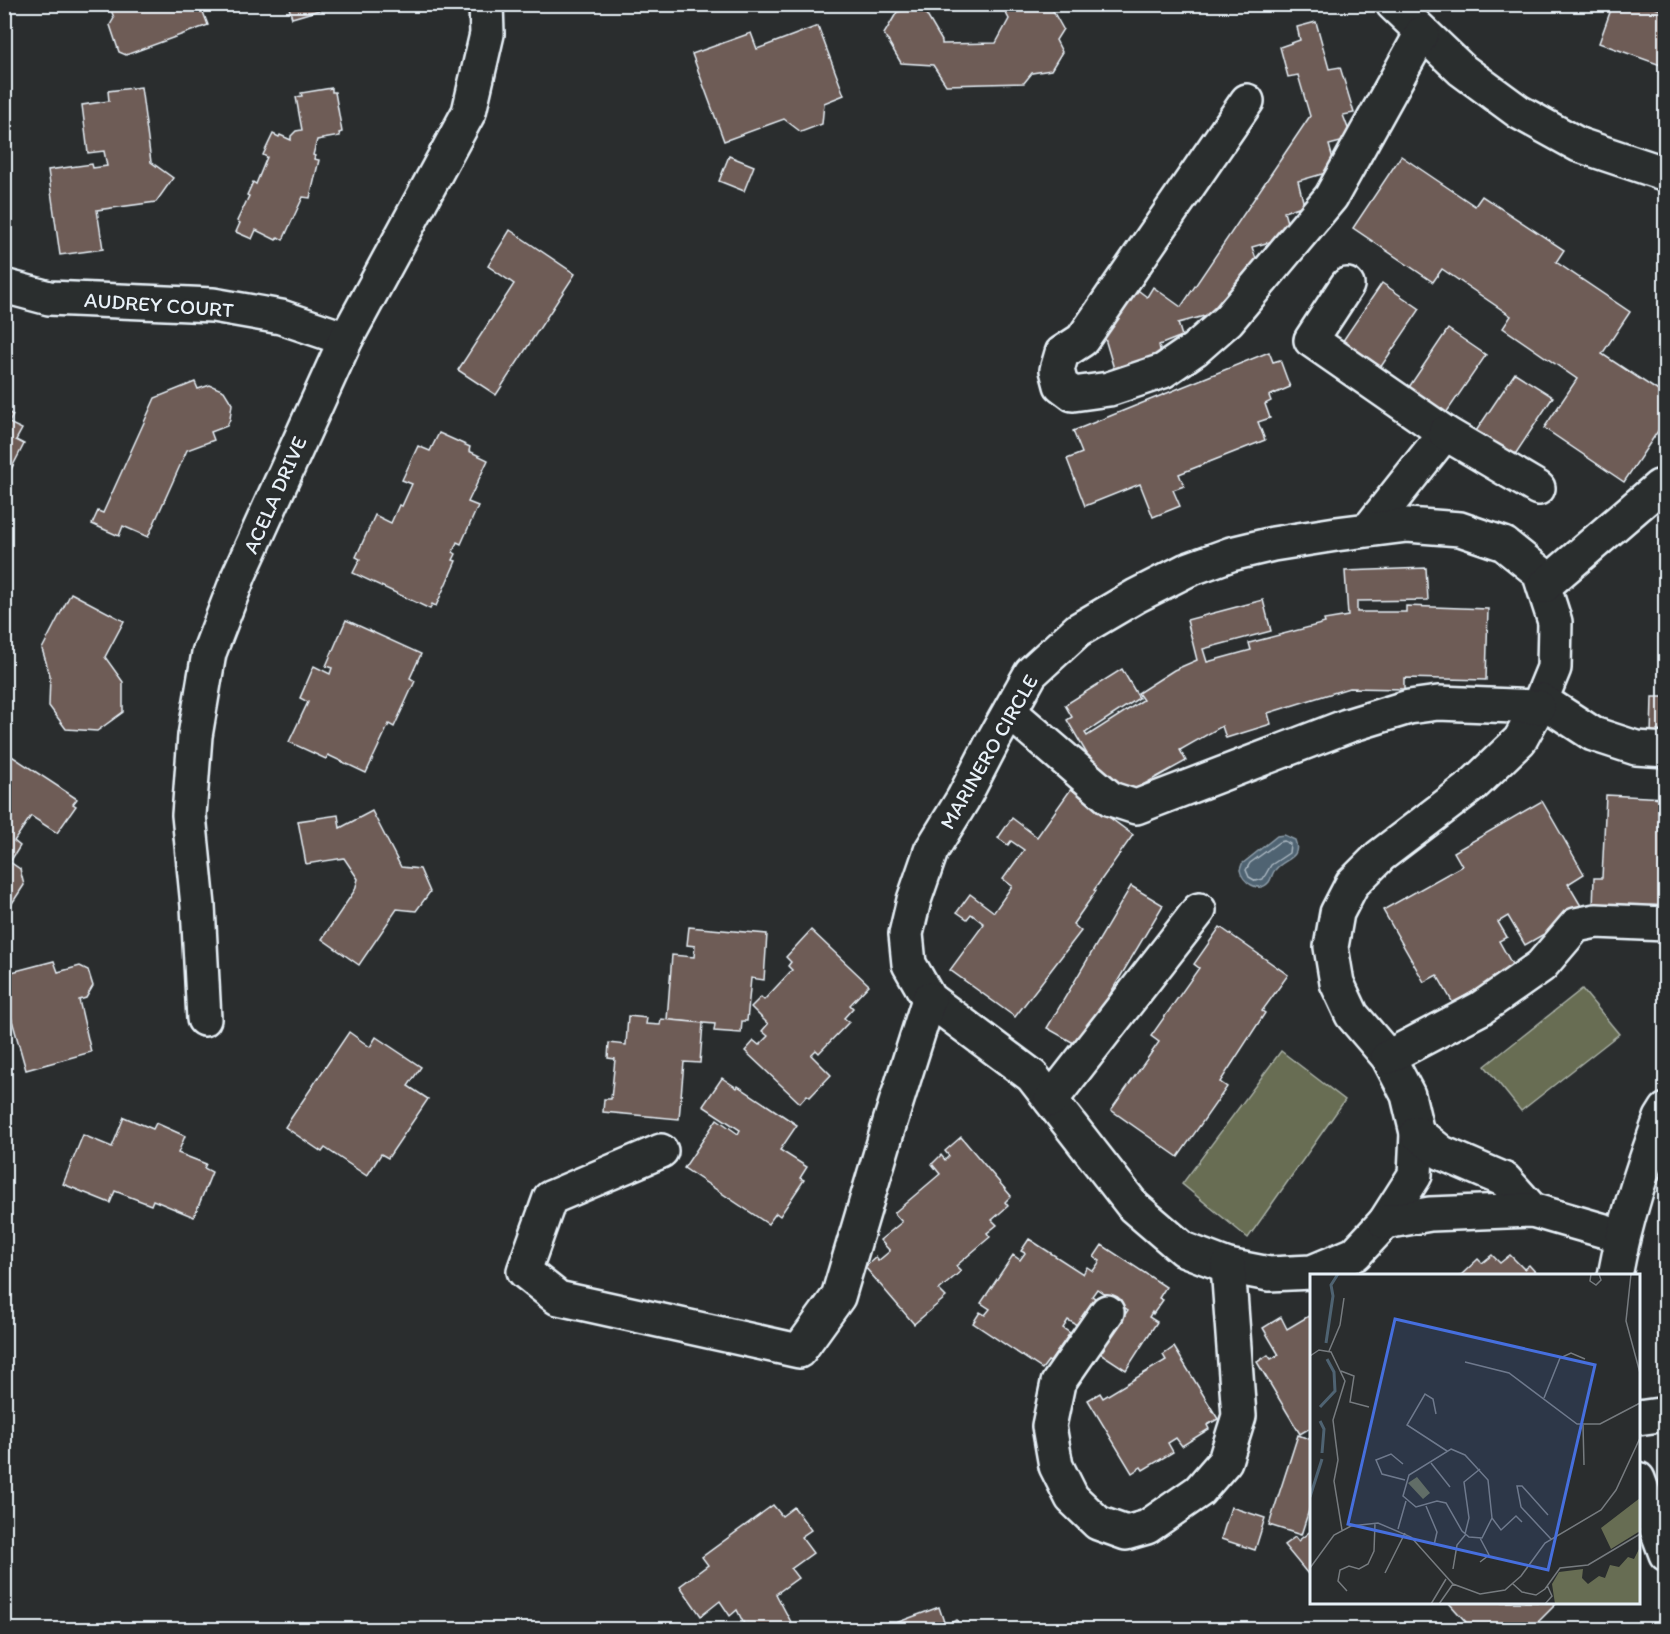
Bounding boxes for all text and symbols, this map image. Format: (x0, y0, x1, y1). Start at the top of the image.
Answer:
street label: AUDREY COURT (83, 287, 235, 322)
street label: ACELA DRIVE (238, 432, 312, 557)
street label: MARINERO CIRCLE (934, 670, 1043, 834)
inset map (1310, 1274, 1640, 1604)

